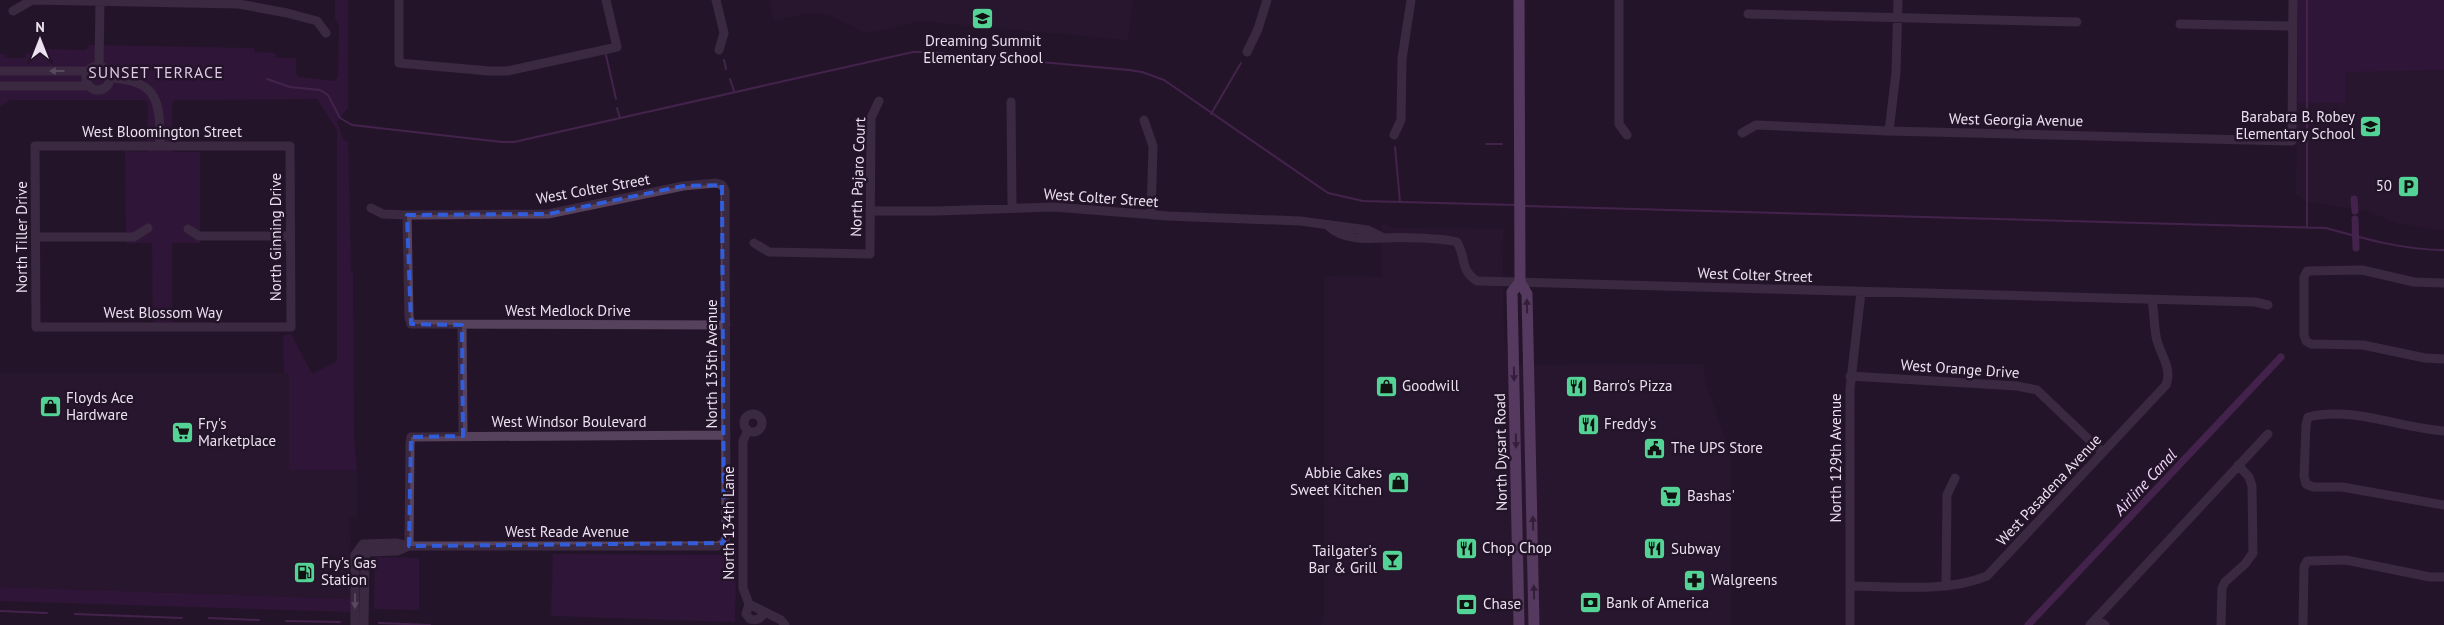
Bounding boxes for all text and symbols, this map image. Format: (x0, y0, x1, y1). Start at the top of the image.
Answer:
school or university icon: Dreaming Summit Elementary School (971, 6, 995, 30)
north arrow (15, 15, 65, 65)
text: N (35, 18, 45, 36)
place label: Dreaming Summit Elementary School (923, 31, 1043, 67)
district label: SUNSET TERRACE (88, 62, 224, 82)
one-way arrow (49, 67, 65, 75)
place label: Barabara B. Robey Elementary School (2235, 107, 2356, 143)
street label: West Georgia Avenue (1949, 109, 2083, 130)
school or university icon: Barabara B. Robey Elementary School (2359, 114, 2383, 138)
street label: North Pajaro Court (846, 117, 869, 237)
street label: West Bloomington Street (82, 122, 242, 141)
street label: West Colter Street (535, 169, 651, 208)
street label: North Ginning Drive (266, 173, 285, 301)
parking icon: 50 (2396, 174, 2420, 198)
place label: 50 (2376, 176, 2392, 195)
street label: North Tiller Drive (12, 181, 31, 293)
street label: West Colter Street (1043, 184, 1159, 211)
street label: West Colter Street (1697, 263, 1813, 286)
one-way arrow (1523, 297, 1531, 313)
street label: North 135th Avenue (702, 299, 721, 429)
street label: West Medlock Drive (505, 301, 631, 320)
street label: West Blossom Way (104, 303, 222, 322)
street label: West Orange Drive (1900, 355, 2020, 382)
one-way arrow (1510, 367, 1518, 383)
shop icon: Goodwill (1374, 374, 1398, 398)
restaurant icon: Barro's Pizza (1565, 374, 1589, 398)
place label: Goodwill (1402, 376, 1460, 395)
place label: Barro's Pizza (1593, 376, 1673, 395)
place label: Floyds Ace Hardware (66, 388, 134, 424)
street label: North Dysart Road (1490, 393, 1511, 511)
street label: North 129th Avenue (1826, 393, 1845, 523)
shop icon: Floyds Ace Hardware (38, 395, 62, 419)
street label: West Windsor Boulevard (491, 412, 647, 431)
restaurant icon: Freddy's (1576, 412, 1600, 436)
place label: Fry's Marketplace (198, 414, 276, 450)
place label: Freddy's (1604, 414, 1656, 433)
supermarket icon: Fry's Marketplace (170, 421, 194, 445)
street label: West Pasadena Avenue (1992, 430, 2105, 549)
one-way arrow (1512, 433, 1520, 449)
public building icon: The UPS Store (1643, 436, 1667, 460)
place label: The UPS Store (1671, 438, 1763, 457)
water label: Airline Canal (2109, 444, 2181, 520)
place label: Abbie Cakes Sweet Kitchen (1290, 463, 1382, 499)
street label: North 134th Lane (719, 466, 738, 580)
shop icon: Abbie Cakes Sweet Kitchen (1386, 470, 1410, 494)
supermarket icon: Bashas' (1659, 484, 1683, 508)
place label: Bashas' (1687, 486, 1735, 505)
one-way arrow (1528, 515, 1536, 531)
street label: West Reade Avenue (505, 522, 629, 541)
restaurant icon: Chop Chop (1454, 536, 1478, 560)
restaurant icon: Subway (1643, 537, 1667, 561)
place label: Chop Chop (1482, 538, 1552, 557)
place label: Subway (1671, 539, 1720, 558)
place label: Tailgater's Bar & Grill (1308, 541, 1378, 577)
bar icon: Tailgater's Bar & Grill (1381, 548, 1405, 572)
place label: Fry's Gas Station (321, 553, 376, 589)
fuel station icon: Fry's Gas Station (293, 560, 317, 584)
pharmacy icon: Walgreens (1683, 568, 1707, 592)
place label: Walgreens (1711, 570, 1777, 589)
one-way arrow (1530, 584, 1538, 600)
bank icon: Bank of America (1578, 591, 1602, 615)
bank icon: Chase (1455, 592, 1479, 616)
one-way arrow (351, 593, 359, 609)
place label: Bank of America (1606, 593, 1709, 612)
place label: Chase (1483, 594, 1521, 613)

